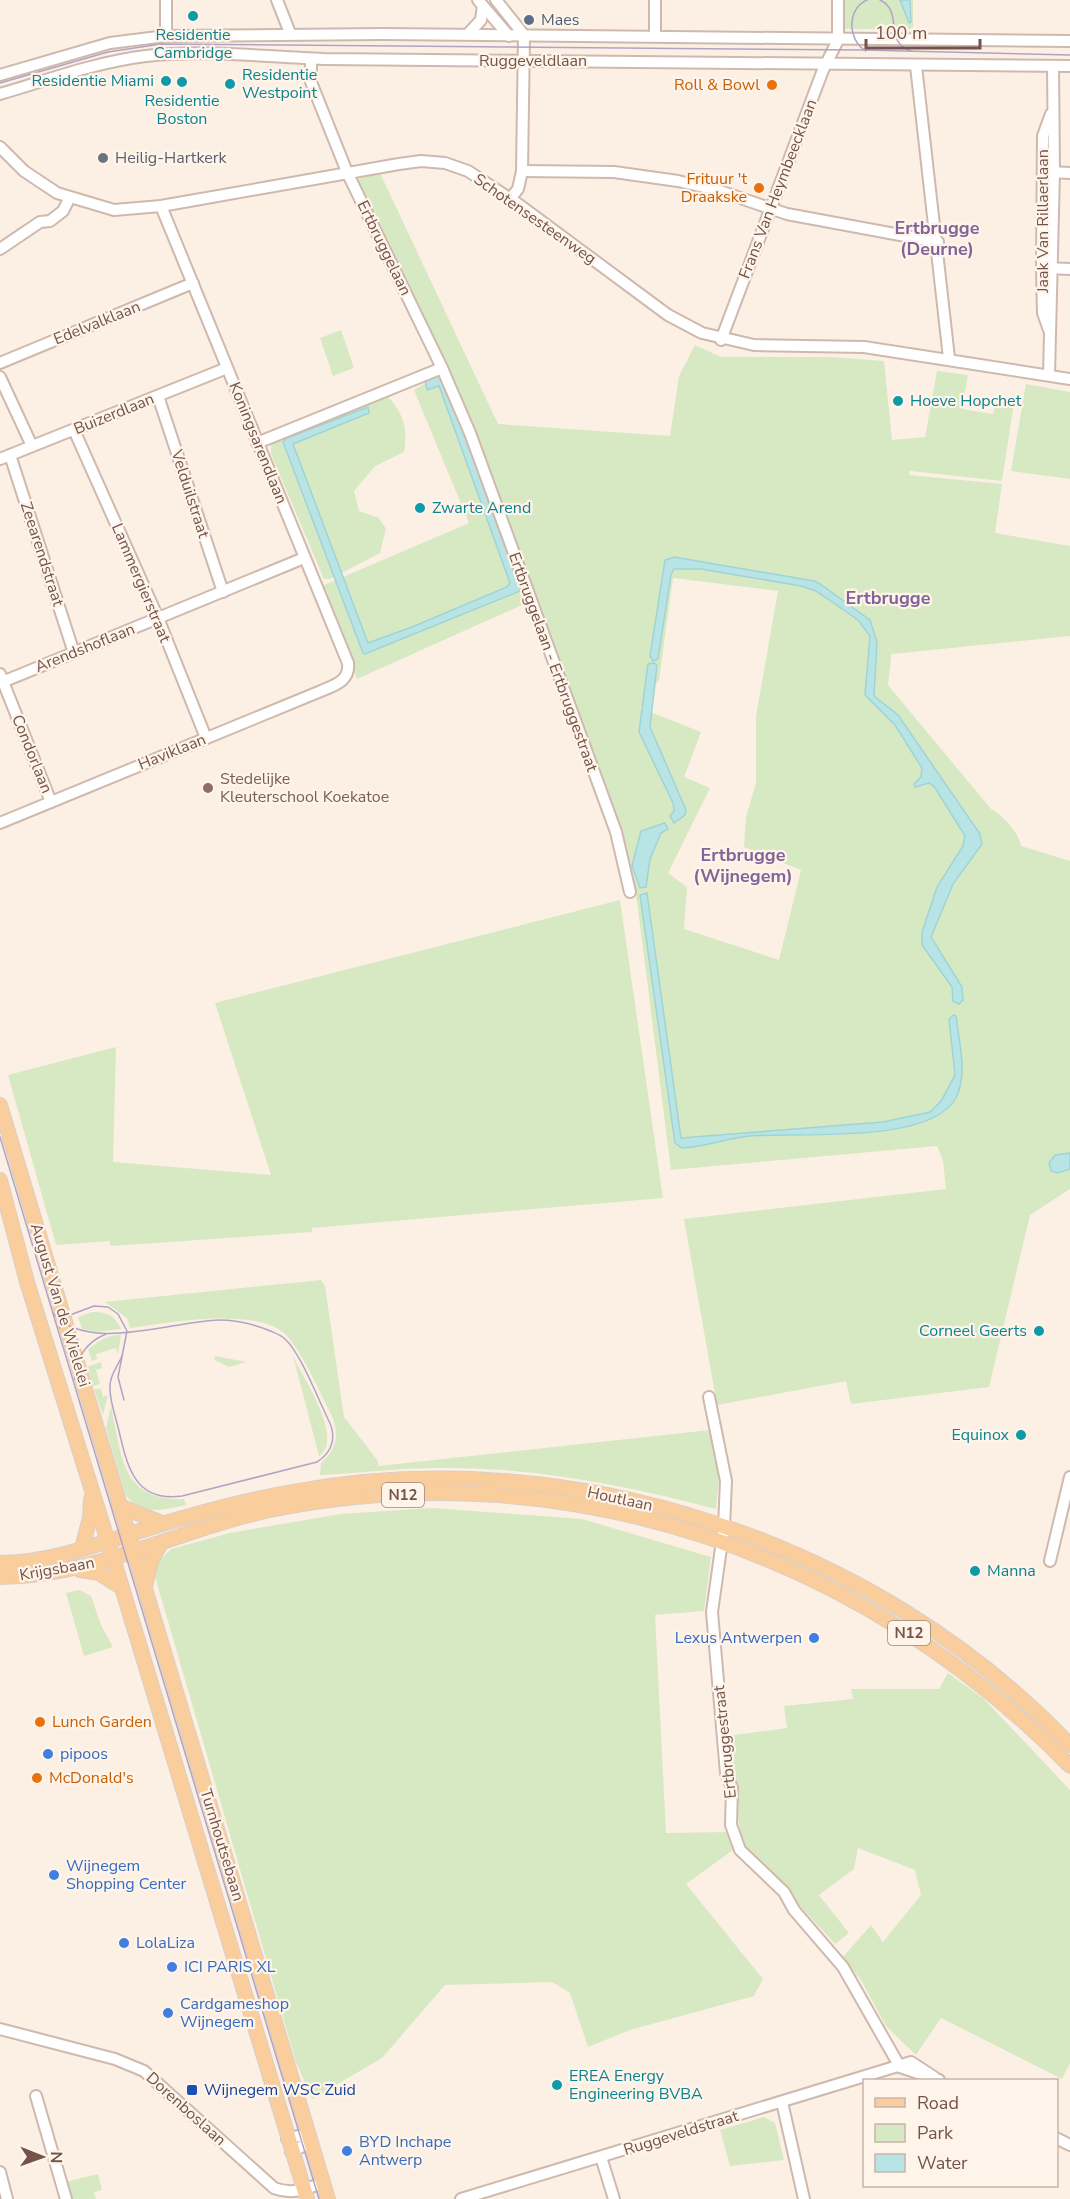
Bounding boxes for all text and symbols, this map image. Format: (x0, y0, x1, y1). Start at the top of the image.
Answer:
marker: Residentie Cambridge (186, 9, 200, 23)
place label: Maes (541, 9, 579, 31)
scale bar (866, 12, 980, 50)
marker: Maes (522, 13, 536, 27)
text: 100 m (875, 21, 927, 45)
place label: Residentie Cambridge (154, 24, 232, 64)
street label: Ruggeveldlaan (479, 50, 587, 72)
place label: Residentie Westpoint (242, 64, 317, 104)
place label: Residentie Miami (31, 70, 154, 92)
marker: Residentie Miami (159, 74, 173, 88)
place label: Roll & Bowl (674, 74, 760, 96)
marker: Residentie Boston (175, 75, 189, 89)
marker: Residentie Westpoint (223, 77, 237, 91)
marker: Roll & Bowl (765, 78, 779, 92)
place label: Residentie Boston (144, 90, 220, 130)
street label: Frans Van Heymbeecklaan (734, 96, 822, 282)
place label: Heilig-Hartkerk (115, 147, 227, 169)
street label: Jaak Van Rillaerlaan (1032, 149, 1054, 294)
marker: Heilig-Hartkerk (96, 151, 110, 165)
street label: Schotensesteenweg (469, 168, 601, 270)
place label: Frituur 't Draakske (681, 168, 747, 208)
marker: Frituur 't Draakske (752, 181, 766, 195)
street label: Ertbruggelaan (351, 197, 417, 299)
district label: Ertbrugge (Deurne) (895, 216, 980, 261)
street label: Edelvalklaan (50, 296, 144, 350)
street label: Koningsarendlaan (224, 379, 292, 507)
street label: Buizerdlaan (70, 388, 158, 440)
place label: Hoeve Hopchet (910, 390, 1022, 412)
marker: Hoeve Hopchet (891, 394, 905, 408)
street label: Velduilstraat (165, 446, 215, 541)
place label: Zwarte Arend (432, 497, 531, 519)
street label: Zeearendstraat (15, 499, 69, 609)
marker: Zwarte Arend (413, 501, 427, 515)
street label: Lammergierstraat (106, 520, 176, 646)
street label: Ertbruggelaan - Ertbruggestraat (503, 549, 603, 775)
district label: Ertbrugge (846, 586, 931, 610)
street label: Arendshoflaan (32, 618, 138, 678)
street label: Condorlaan (6, 711, 58, 797)
street label: Haviklaan (135, 728, 209, 776)
place label: Stedelijke Kleuterschool Koekatoe (220, 768, 389, 808)
marker: Stedelijke Kleuterschool Koekatoe (201, 781, 215, 795)
district label: Ertbrugge (Wijnegem) (693, 843, 793, 888)
street label: August Van de Wielelei (25, 1221, 95, 1389)
place label: Corneel Geerts (919, 1320, 1027, 1342)
marker: Corneel Geerts (1032, 1324, 1046, 1338)
place label: Equinox (952, 1424, 1010, 1446)
marker: Equinox (1014, 1428, 1028, 1442)
street label: Houtlaan (585, 1481, 655, 1517)
road number: N12 (382, 1483, 424, 1507)
street label: Krijgsbaan (18, 1552, 96, 1586)
place label: Manna (987, 1560, 1036, 1582)
marker: Manna (968, 1564, 982, 1578)
road number: N12 (888, 1621, 930, 1645)
place label: Lexus Antwerpen (675, 1627, 802, 1649)
marker: Lexus Antwerpen (807, 1631, 821, 1645)
street label: Ertbruggestraat (708, 1684, 742, 1800)
place label: Lunch Garden (52, 1711, 152, 1733)
marker: Lunch Garden (33, 1715, 47, 1729)
place label: pipoos (60, 1743, 108, 1765)
marker: pipoos (41, 1747, 55, 1761)
place label: McDonald's (49, 1767, 134, 1789)
marker: McDonald's (30, 1771, 44, 1785)
street label: Turnhoutsebaan (194, 1786, 250, 1904)
place label: Wijnegem Shopping Center (66, 1855, 187, 1895)
marker: Wijnegem Shopping Center (47, 1868, 61, 1882)
place label: LolaLiza (136, 1932, 195, 1954)
marker: LolaLiza (117, 1936, 131, 1950)
place label: ICI PARIS XL (184, 1956, 276, 1978)
marker: ICI PARIS XL (165, 1960, 179, 1974)
place label: Cardgameshop Wijnegem (180, 1993, 289, 2033)
marker: Cardgameshop Wijnegem (161, 2006, 175, 2020)
place label: EREA Energy Engineering BVBA (569, 2065, 703, 2105)
street label: Dorenboslaan (141, 2067, 231, 2151)
marker: EREA Energy Engineering BVBA (550, 2078, 564, 2092)
place label: Wijnegem WSC Zuid (204, 2079, 356, 2101)
legend (863, 2079, 1058, 2187)
marker: Wijnegem WSC Zuid (185, 2083, 199, 2097)
text: Road (917, 2091, 959, 2115)
street label: Ruggeveldstraat (621, 2105, 741, 2161)
text: Park (917, 2121, 954, 2145)
north arrow (12, 2127, 72, 2187)
place label: BYD Inchape Antwerp (359, 2131, 451, 2171)
marker: BYD Inchape Antwerp (340, 2144, 354, 2158)
text: N (45, 2151, 67, 2163)
text: Water (917, 2151, 968, 2175)

